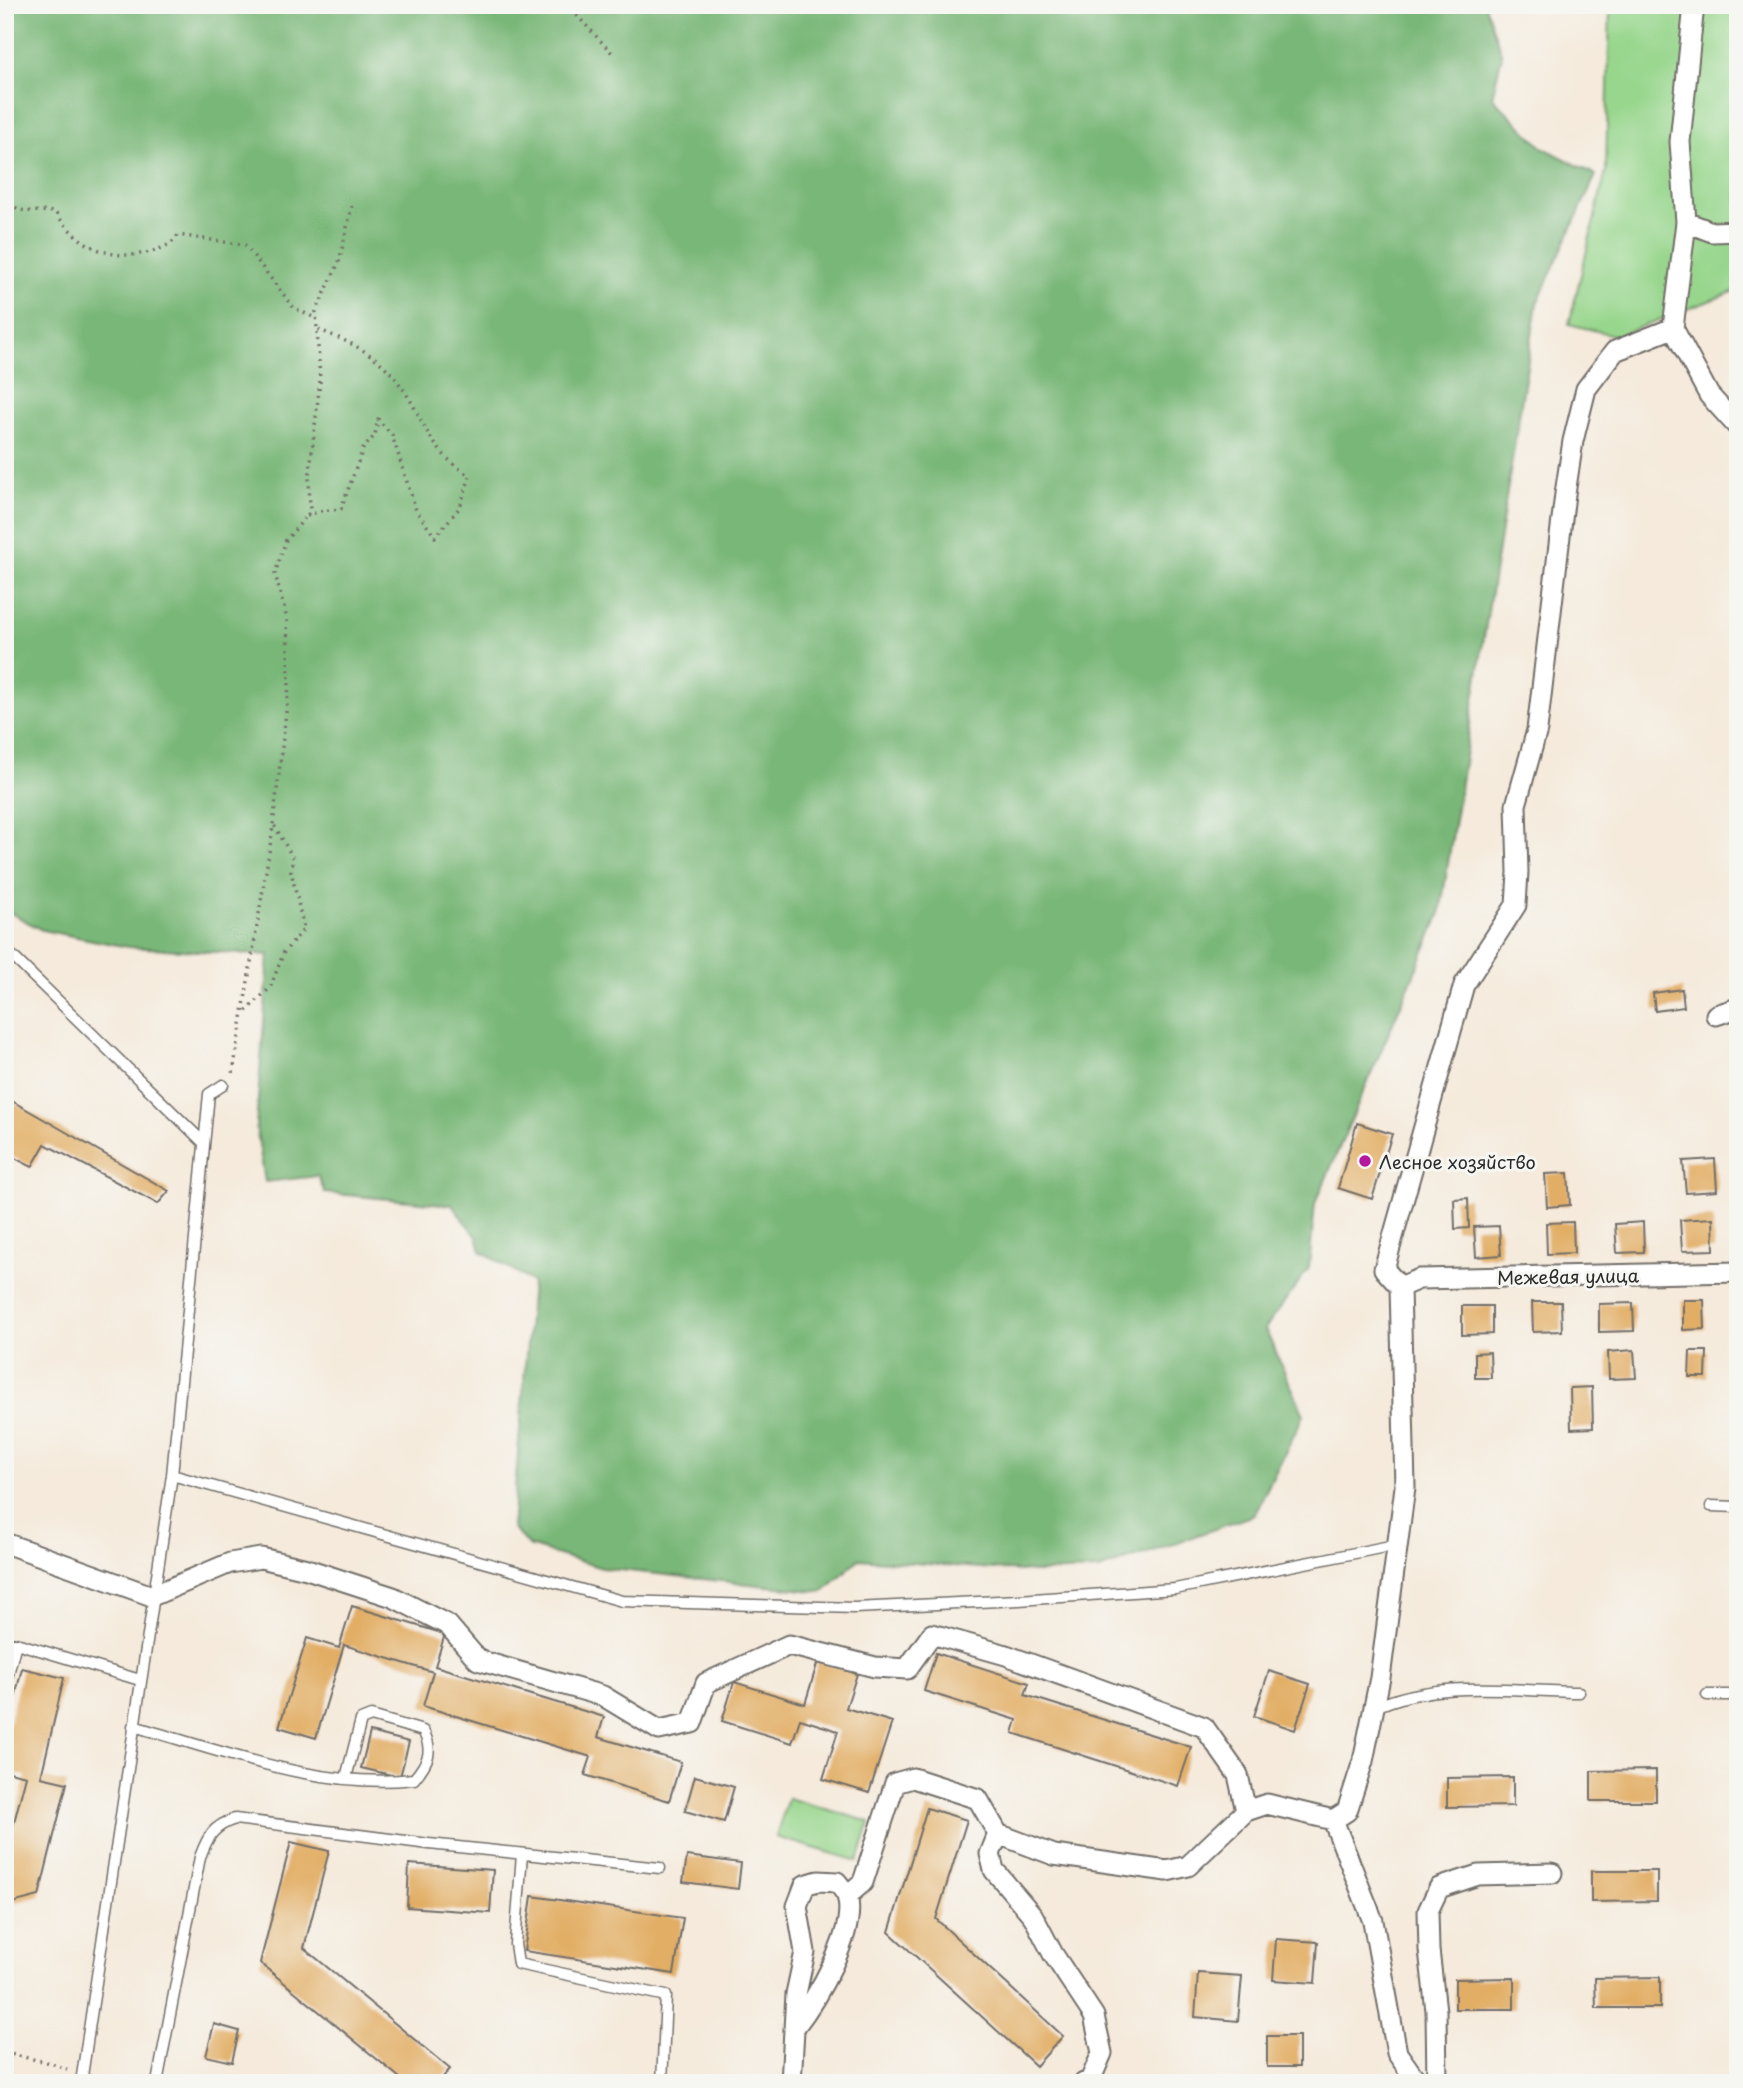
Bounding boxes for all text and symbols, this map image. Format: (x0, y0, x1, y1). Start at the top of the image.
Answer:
place label: Лесное хозяйство (1379, 1148, 1536, 1175)
marker: Лесное хозяйство (1357, 1153, 1373, 1169)
street label: Межевая улица (1497, 1261, 1640, 1291)

